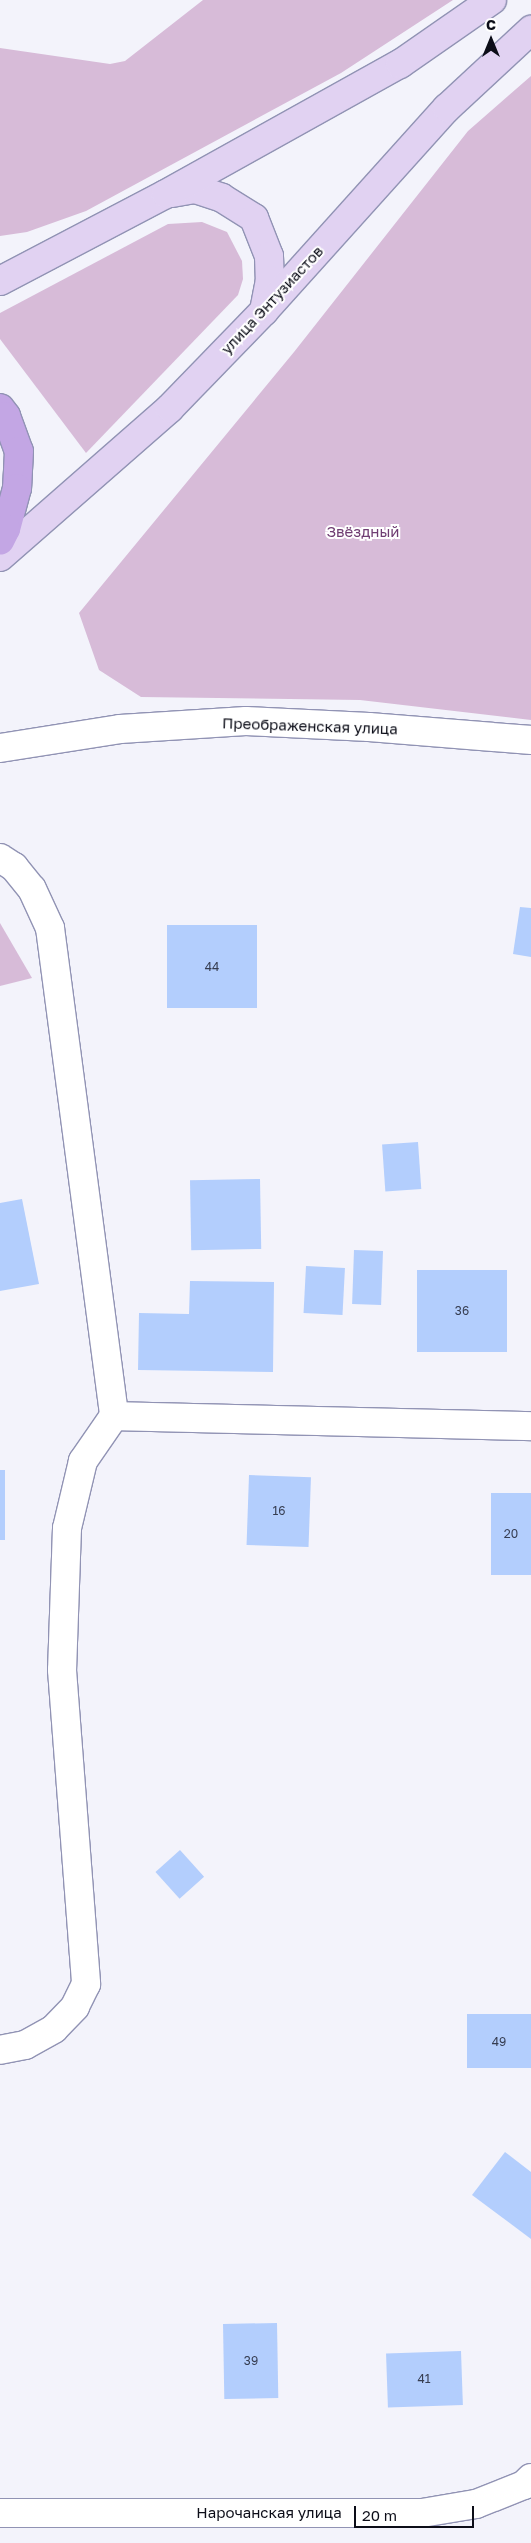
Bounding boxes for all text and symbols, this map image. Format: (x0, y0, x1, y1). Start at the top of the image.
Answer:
north arrow (466, 15, 516, 65)
text: С (486, 16, 496, 33)
street label: улица Энтузиастов (217, 242, 327, 358)
park label: Звёздный (327, 523, 399, 541)
street label: Преображенская улица (222, 714, 398, 738)
house number: 44 (205, 960, 219, 974)
house number: 36 (455, 1304, 469, 1318)
house number: 16 (272, 1504, 286, 1518)
house number: 20 (504, 1527, 518, 1541)
house number: 49 (492, 2035, 506, 2049)
house number: 39 (244, 2354, 258, 2368)
house number: 41 (417, 2372, 431, 2386)
scale bar (356, 2496, 476, 2528)
street label: Нарочанская улица (196, 2504, 342, 2522)
text: 20 m (362, 2506, 397, 2524)

